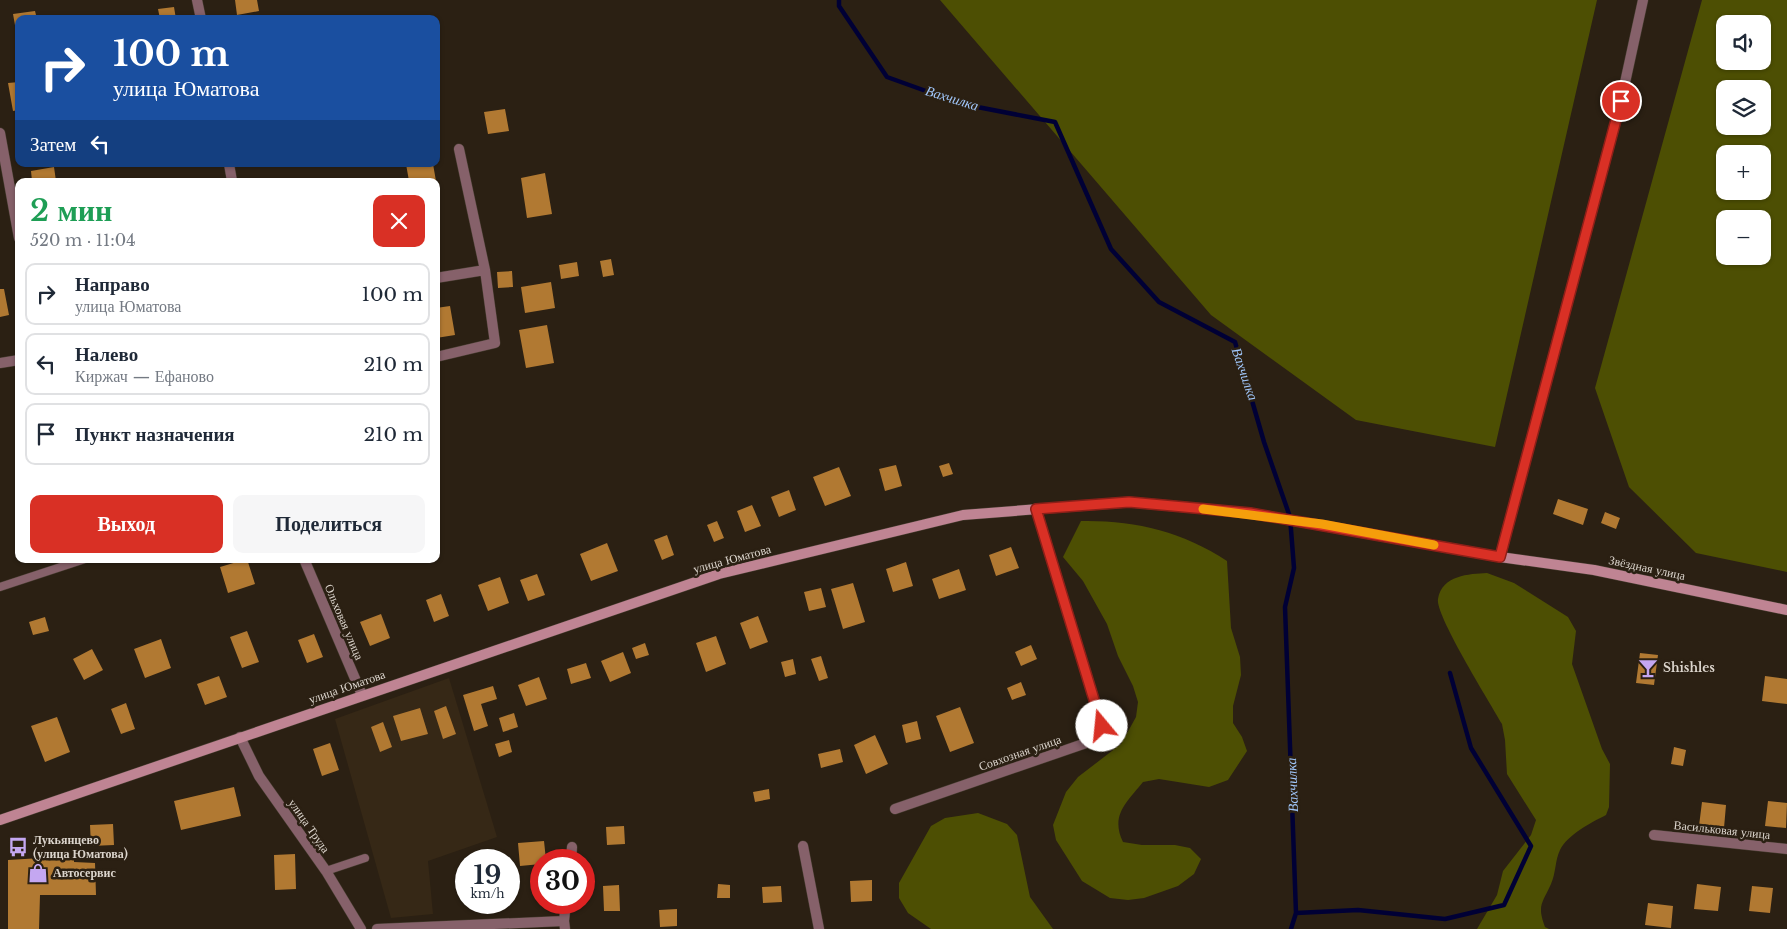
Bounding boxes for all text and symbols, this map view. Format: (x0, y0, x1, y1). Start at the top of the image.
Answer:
map controls (1716, 15, 1771, 265)
button: sound (1716, 15, 1771, 70)
text: 100 m (113, 32, 229, 75)
icon: right (30, 35, 95, 100)
text: улица Юматова (113, 75, 259, 102)
pin (1600, 80, 1642, 122)
button: layers (1716, 80, 1771, 135)
water label: Вахчилка (923, 81, 981, 115)
icon: arrive (1607, 87, 1635, 115)
icon: left (86, 130, 114, 158)
text: Затем (30, 133, 76, 156)
button: + (1716, 145, 1771, 200)
text: 2 мин (30, 192, 112, 229)
button: close (373, 195, 425, 247)
button: − (1716, 210, 1771, 265)
text: 520 m · 11:04 (30, 230, 136, 250)
text: Направо (75, 273, 150, 296)
icon: right (32, 280, 60, 308)
text: 100 m (362, 283, 423, 306)
text: улица Юматова (75, 296, 181, 316)
text: Налево (75, 343, 138, 366)
water label: Вахчилка (1228, 345, 1262, 403)
icon: left (32, 350, 60, 378)
text: 210 m (363, 353, 423, 376)
text: Киржач — Ефаново (75, 366, 214, 386)
icon: arrive (32, 420, 60, 448)
text: Пункт назначения (75, 423, 235, 446)
text: 210 m (363, 423, 423, 446)
button: Выход (30, 495, 223, 553)
button: Поделиться (233, 495, 425, 553)
street label: улица Юматова (691, 541, 773, 576)
street label: Звёздная улица (1607, 552, 1687, 583)
street label: Ольховая улица (322, 582, 367, 663)
bar icon: Shishles (1637, 657, 1659, 679)
place label: Shishles (1663, 660, 1715, 675)
street label: улица Юматова (307, 666, 388, 707)
position arrow (1075, 699, 1127, 751)
street label: Совхозная улица (977, 731, 1064, 774)
water label: Вахчилка (1282, 757, 1302, 813)
street label: улица Труда (285, 796, 334, 856)
street label: Васильковая улица (1673, 817, 1772, 842)
place label: Лукьянцево (улица Юматова) (33, 832, 128, 861)
bus stop icon: Лукьянцево (улица Юматова) (7, 836, 29, 858)
speed limit sign: 30 (530, 849, 595, 914)
text: 19 (474, 860, 501, 891)
shop icon: Автосервис (27, 862, 49, 884)
place label: Автосервис (53, 865, 116, 880)
text: km/h (470, 886, 505, 901)

